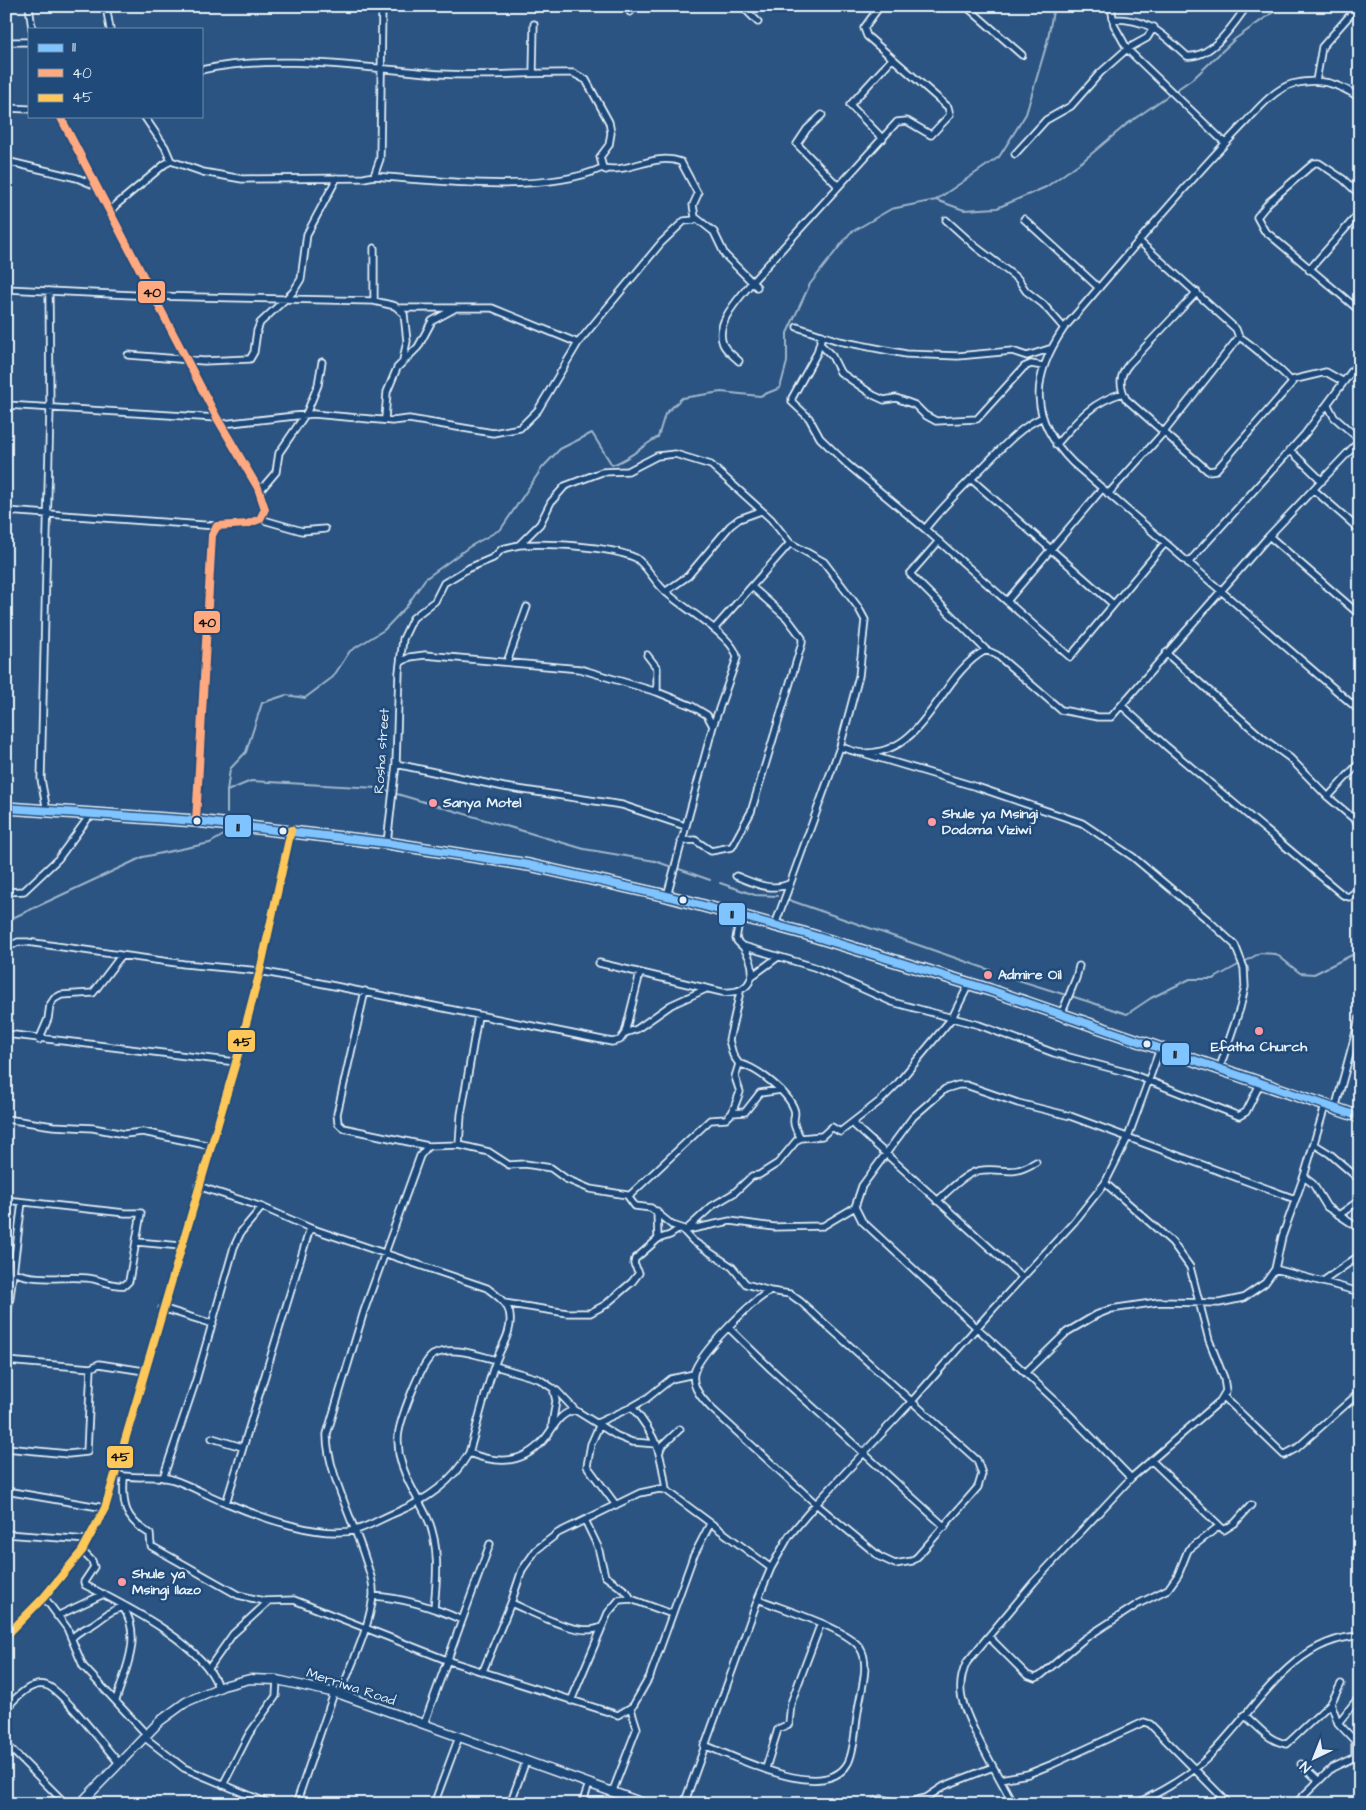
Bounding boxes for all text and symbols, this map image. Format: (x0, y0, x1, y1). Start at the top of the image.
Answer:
legend (28, 28, 202, 118)
text: 11 (72, 37, 76, 58)
text: 40 (72, 63, 92, 84)
text: 45 (72, 87, 93, 108)
line badge: 40 (137, 280, 166, 304)
text: 40 (143, 283, 161, 303)
line badge: 40 (193, 610, 221, 634)
text: 40 (198, 613, 216, 633)
street label: Rosha street (369, 707, 395, 794)
place label: Sanya Motel (442, 793, 522, 813)
marker: Sanya Motel (427, 797, 439, 809)
place label: Shule ya Msingi Dodoma Viziwi (941, 804, 1039, 840)
line badge: 11 (224, 814, 252, 838)
unlabelled marker (192, 816, 202, 826)
marker: Shule ya Msingi Dodoma Viziwi (926, 816, 938, 828)
text: 11 (236, 817, 240, 837)
unlabelled marker (278, 826, 288, 836)
unlabelled marker (678, 895, 688, 905)
line badge: 11 (718, 902, 746, 926)
text: 11 (730, 904, 734, 924)
place label: Admire Oil (998, 965, 1063, 985)
marker: Admire Oil (982, 969, 994, 981)
marker: Efatha Church (1253, 1025, 1265, 1037)
line badge: 45 (227, 1029, 256, 1053)
text: 45 (232, 1032, 253, 1052)
place label: Efatha Church (1211, 1037, 1308, 1057)
unlabelled marker (1142, 1039, 1152, 1049)
line badge: 11 (1161, 1042, 1190, 1066)
text: 11 (1173, 1044, 1177, 1064)
line badge: 45 (106, 1445, 134, 1469)
text: 45 (110, 1447, 131, 1467)
place label: Shule ya Msingi Ilazo (131, 1564, 201, 1601)
marker: Shule ya Msingi Ilazo (116, 1576, 128, 1588)
street label: Merriwa Road (304, 1663, 398, 1711)
north arrow (1288, 1732, 1338, 1782)
text: N (1296, 1756, 1316, 1777)

